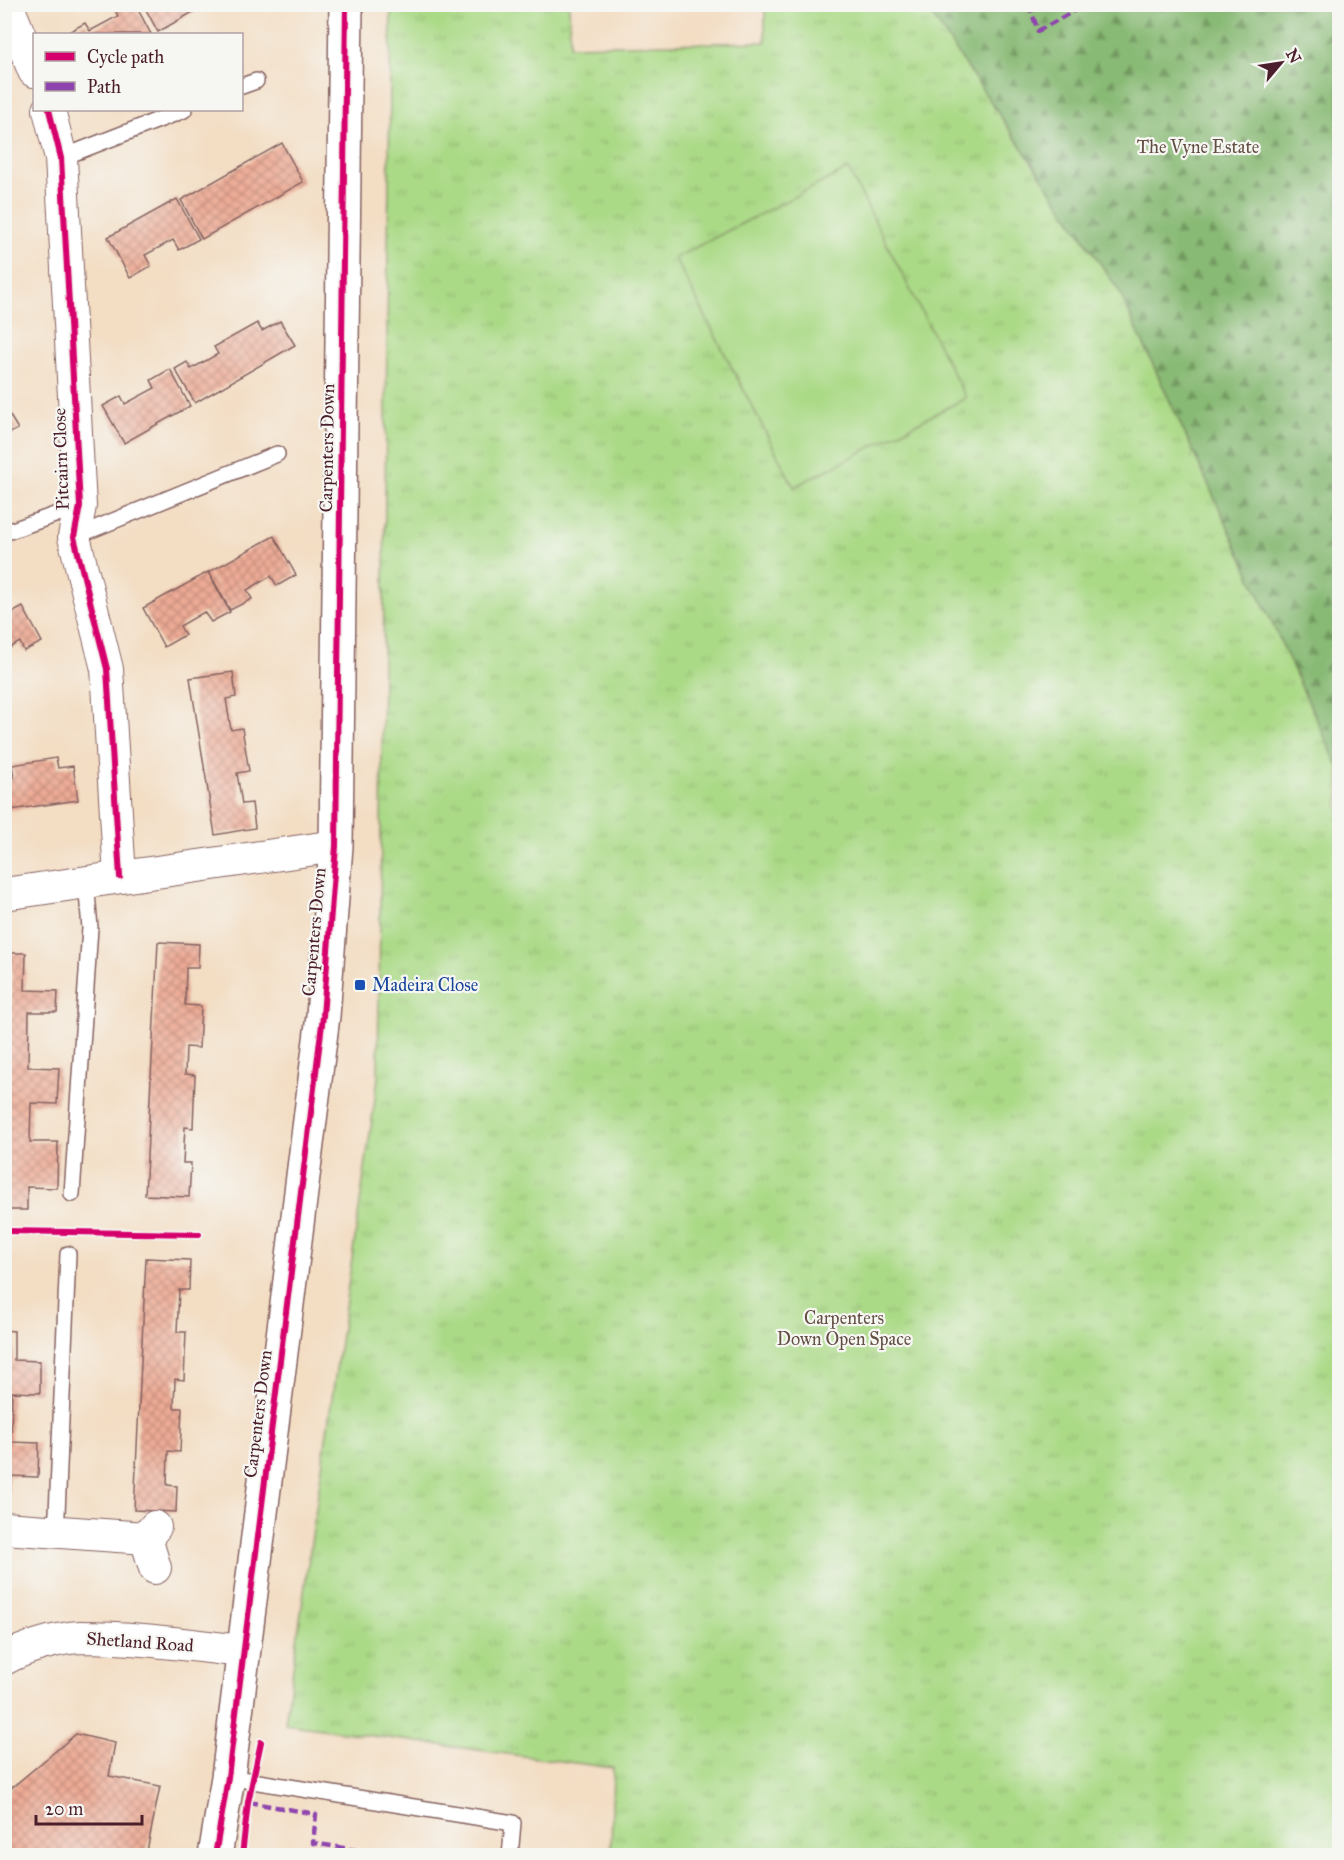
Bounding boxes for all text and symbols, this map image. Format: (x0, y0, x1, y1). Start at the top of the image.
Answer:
legend (33, 33, 243, 111)
north arrow (1251, 33, 1311, 93)
text: N (1282, 45, 1305, 67)
text: Cycle path (87, 46, 164, 68)
text: Path (87, 76, 121, 98)
park label: The Vyne Estate (1137, 136, 1259, 158)
street label: Carpenters Down (315, 383, 339, 513)
street label: Pitcairn Close (48, 407, 74, 511)
street label: Carpenters Down (297, 867, 331, 997)
place label: Madeira Close (372, 974, 478, 996)
marker: Madeira Close (353, 978, 367, 992)
park label: Carpenters Down Open Space (777, 1307, 911, 1350)
street label: Carpenters Down (239, 1349, 277, 1479)
street label: Shetland Road (86, 1627, 194, 1657)
scale bar (36, 1788, 142, 1826)
text: 20 m (45, 1798, 83, 1820)

